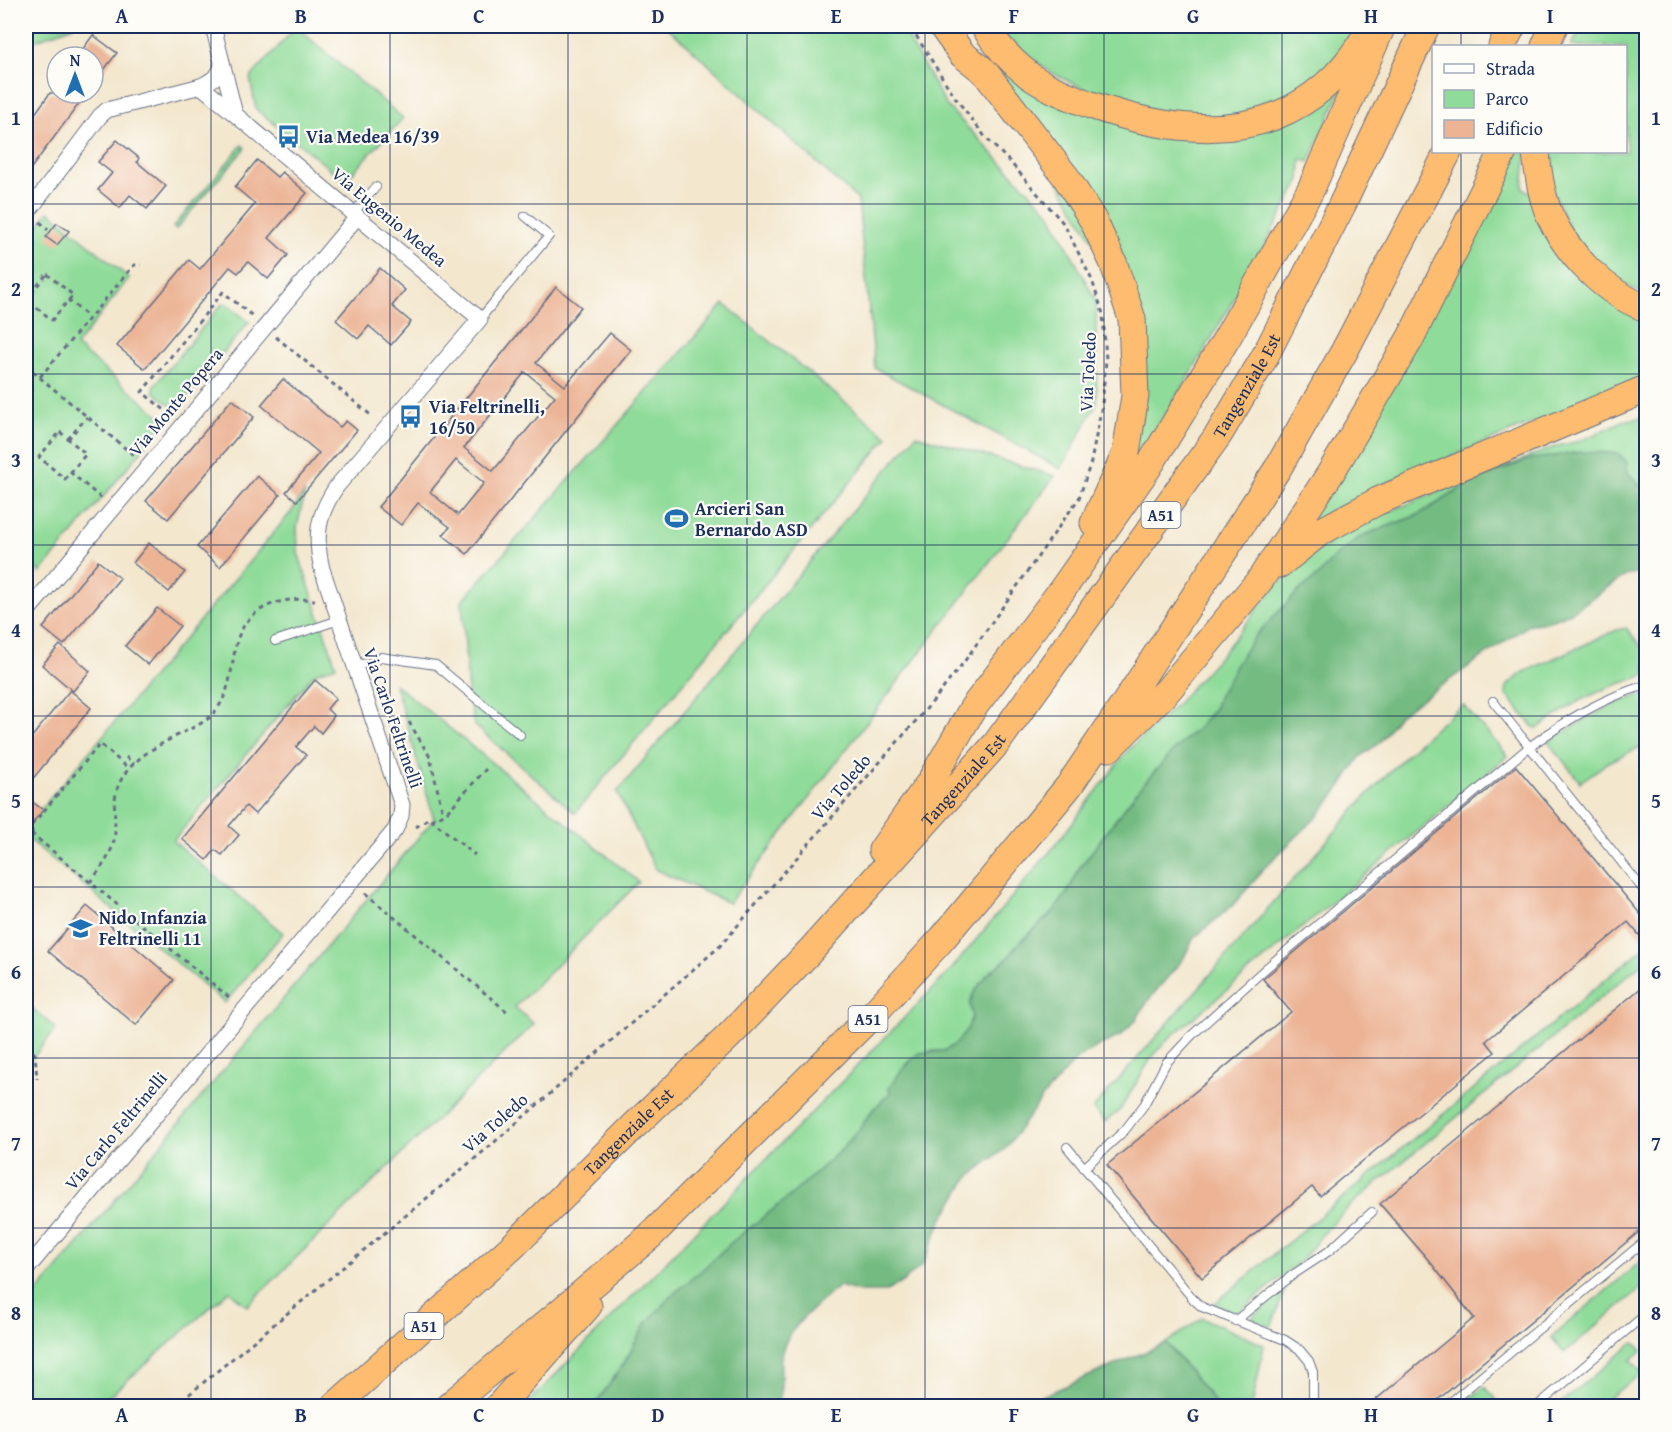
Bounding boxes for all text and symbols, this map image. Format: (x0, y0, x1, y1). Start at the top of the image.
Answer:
text: A (116, 1, 129, 30)
text: B (295, 1, 307, 30)
text: C (473, 1, 485, 30)
text: D (651, 1, 665, 30)
text: E (831, 1, 842, 30)
text: F (1009, 1, 1019, 30)
text: G (1187, 1, 1199, 30)
text: H (1364, 1, 1378, 30)
text: I (1547, 1, 1553, 30)
north arrow (45, 45, 105, 105)
legend (1432, 45, 1627, 153)
text: N (70, 48, 81, 72)
text: Strada (1486, 55, 1536, 82)
text: Parco (1486, 85, 1529, 112)
text: 1 (11, 103, 21, 132)
text: 1 (1651, 103, 1661, 132)
text: Edificio (1486, 115, 1543, 142)
place label: Via Medea 16/39 (306, 123, 439, 150)
bus stop icon: Via Medea 16/39 (275, 124, 301, 150)
street label: Via Eugenio Medea (326, 160, 453, 273)
text: 2 (11, 274, 21, 303)
text: 2 (1651, 274, 1661, 303)
street label: Tangenziale Est (1206, 328, 1288, 443)
street label: Via Toledo (1072, 331, 1103, 413)
street label: Via Monte Popera (122, 341, 230, 462)
place label: Via Feltrinelli, 16/50 (429, 393, 545, 441)
bus stop icon: Via Feltrinelli, 16/50 (398, 404, 424, 430)
text: 3 (11, 445, 21, 474)
text: 3 (1651, 445, 1661, 474)
place label: Arcieri San Bernardo ASD (695, 495, 808, 543)
road number: A51 (1142, 502, 1180, 528)
sports icon: Arcieri San Bernardo ASD (664, 506, 690, 532)
text: 4 (11, 615, 21, 644)
text: 4 (1651, 615, 1661, 644)
street label: Via Carlo Feltrinelli (357, 644, 430, 792)
street label: Tangenziale Est (914, 727, 1013, 832)
street label: Via Toledo (804, 748, 877, 826)
text: 5 (11, 786, 21, 815)
text: 5 (1651, 786, 1661, 815)
place label: Nido Infanzia Feltrinelli 11 (99, 904, 207, 952)
school or university icon: Nido Infanzia Feltrinelli 11 (68, 915, 94, 941)
text: 6 (11, 957, 21, 986)
text: 6 (1651, 957, 1661, 986)
road number: A51 (848, 1006, 888, 1032)
street label: Via Carlo Feltrinelli (58, 1066, 173, 1196)
street label: Tangenziale Est (577, 1080, 680, 1182)
street label: Via Toledo (456, 1086, 534, 1159)
text: 7 (11, 1128, 21, 1157)
text: 7 (1651, 1128, 1661, 1157)
text: 8 (11, 1298, 21, 1327)
text: 8 (1651, 1298, 1661, 1327)
road number: A51 (404, 1313, 444, 1339)
text: A (116, 1400, 129, 1429)
text: B (295, 1400, 307, 1429)
text: C (473, 1400, 485, 1429)
text: D (651, 1400, 665, 1429)
text: E (831, 1400, 842, 1429)
text: F (1009, 1400, 1019, 1429)
text: G (1187, 1400, 1199, 1429)
text: H (1364, 1400, 1378, 1429)
text: I (1547, 1400, 1553, 1429)

